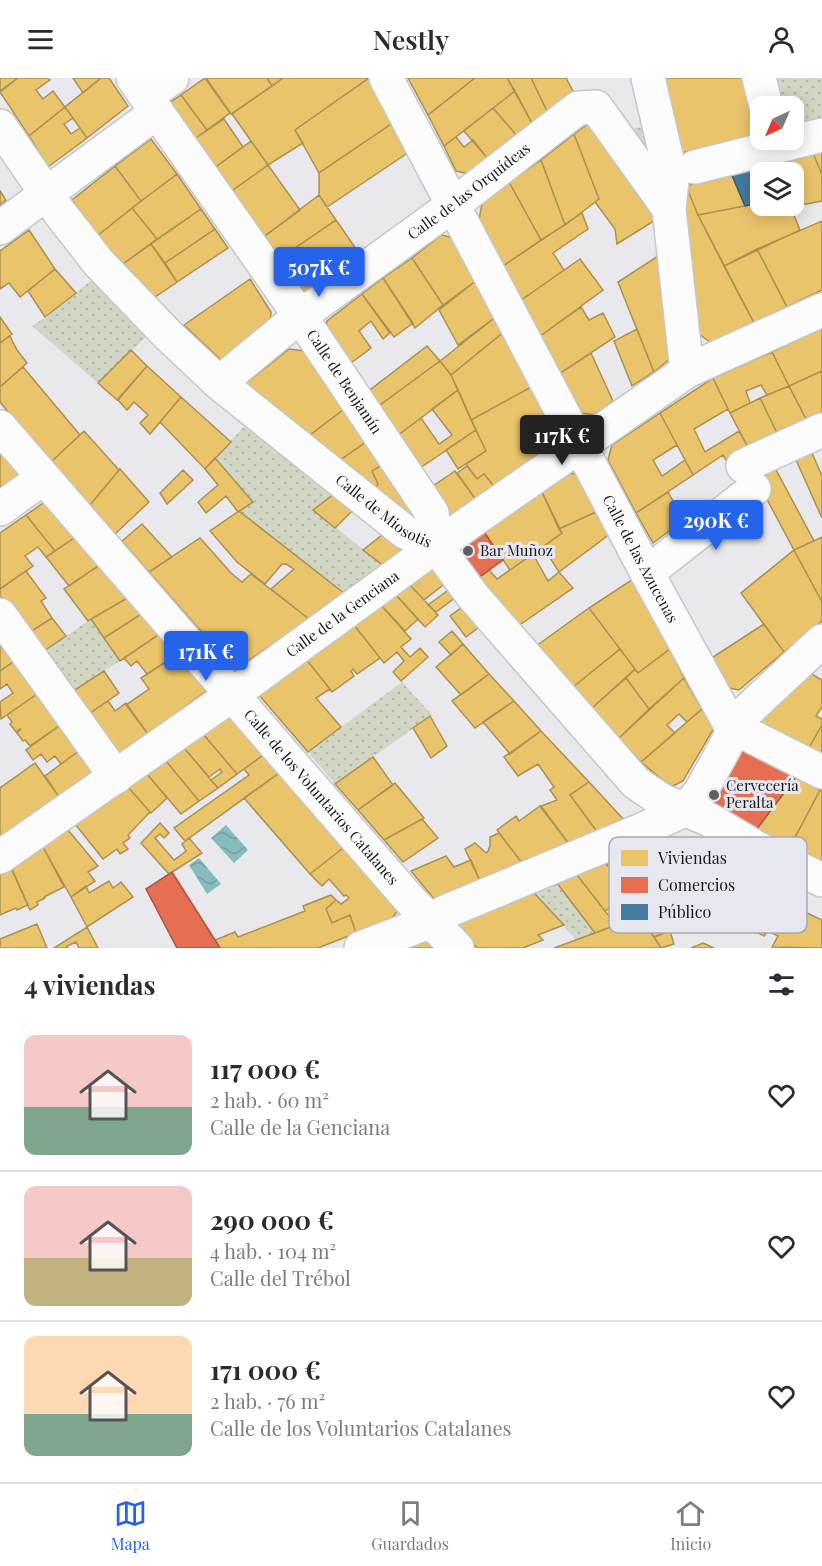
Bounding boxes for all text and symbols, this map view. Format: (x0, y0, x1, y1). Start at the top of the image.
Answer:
text: Nestly (373, 21, 449, 57)
icon: menu (24, 23, 57, 56)
icon: person (765, 23, 798, 56)
north arrow (750, 96, 804, 150)
map controls (750, 96, 804, 216)
street label: Calle de las Orquídeas (403, 138, 534, 244)
button: layers (750, 162, 804, 216)
pin: 507K € (270, 247, 368, 298)
text: 507K € (288, 253, 350, 280)
street label: Calle de Benjamín (303, 325, 387, 437)
pin: 117K € (513, 415, 611, 466)
text: 117K € (534, 421, 590, 448)
street label: Calle de Miosotis (332, 469, 435, 552)
street label: Calle de las Azucenas (599, 491, 683, 626)
pin: 290K € (667, 500, 765, 551)
text: 290K € (683, 506, 749, 533)
place label: Bar Muñoz (480, 540, 553, 560)
marker: Bar Muñoz (461, 544, 475, 558)
street label: Calle de la Genciana (282, 565, 403, 661)
pin: 171K € (157, 631, 255, 682)
text: 171K € (178, 637, 234, 664)
street label: Calle de los Voluntarios Catalanes (240, 705, 403, 889)
place label: Cervecería Peralta (726, 775, 799, 812)
marker: Cervecería Peralta (707, 788, 721, 802)
legend (609, 837, 807, 933)
text: Viviendas (657, 847, 727, 868)
text: Comercios (658, 874, 735, 895)
text: Público (658, 901, 712, 922)
text: 4 viviendas (24, 967, 155, 1002)
icon: filters (765, 968, 798, 1001)
text: 117 000 € (210, 1051, 320, 1086)
icon: home (72, 1059, 144, 1131)
icon: heart (765, 1079, 798, 1112)
text: 2 hab. · 60 m² (210, 1086, 329, 1113)
text: Calle de la Genciana (210, 1113, 390, 1140)
text: 290 000 € (210, 1202, 334, 1237)
icon: home (72, 1210, 144, 1282)
icon: heart (765, 1230, 798, 1263)
text: 4 hab. · 104 m² (210, 1237, 336, 1264)
text: Calle del Trébol (210, 1264, 351, 1291)
text: 171 000 € (210, 1352, 321, 1387)
icon: home (72, 1360, 144, 1432)
icon: heart (765, 1380, 798, 1413)
text: 2 hab. · 76 m² (210, 1387, 325, 1414)
text: Calle de los Voluntarios Catalanes (210, 1414, 511, 1441)
tab: Mapa (111, 1497, 150, 1554)
tab: Guardados (371, 1497, 449, 1554)
tab: Inicio (670, 1497, 711, 1554)

